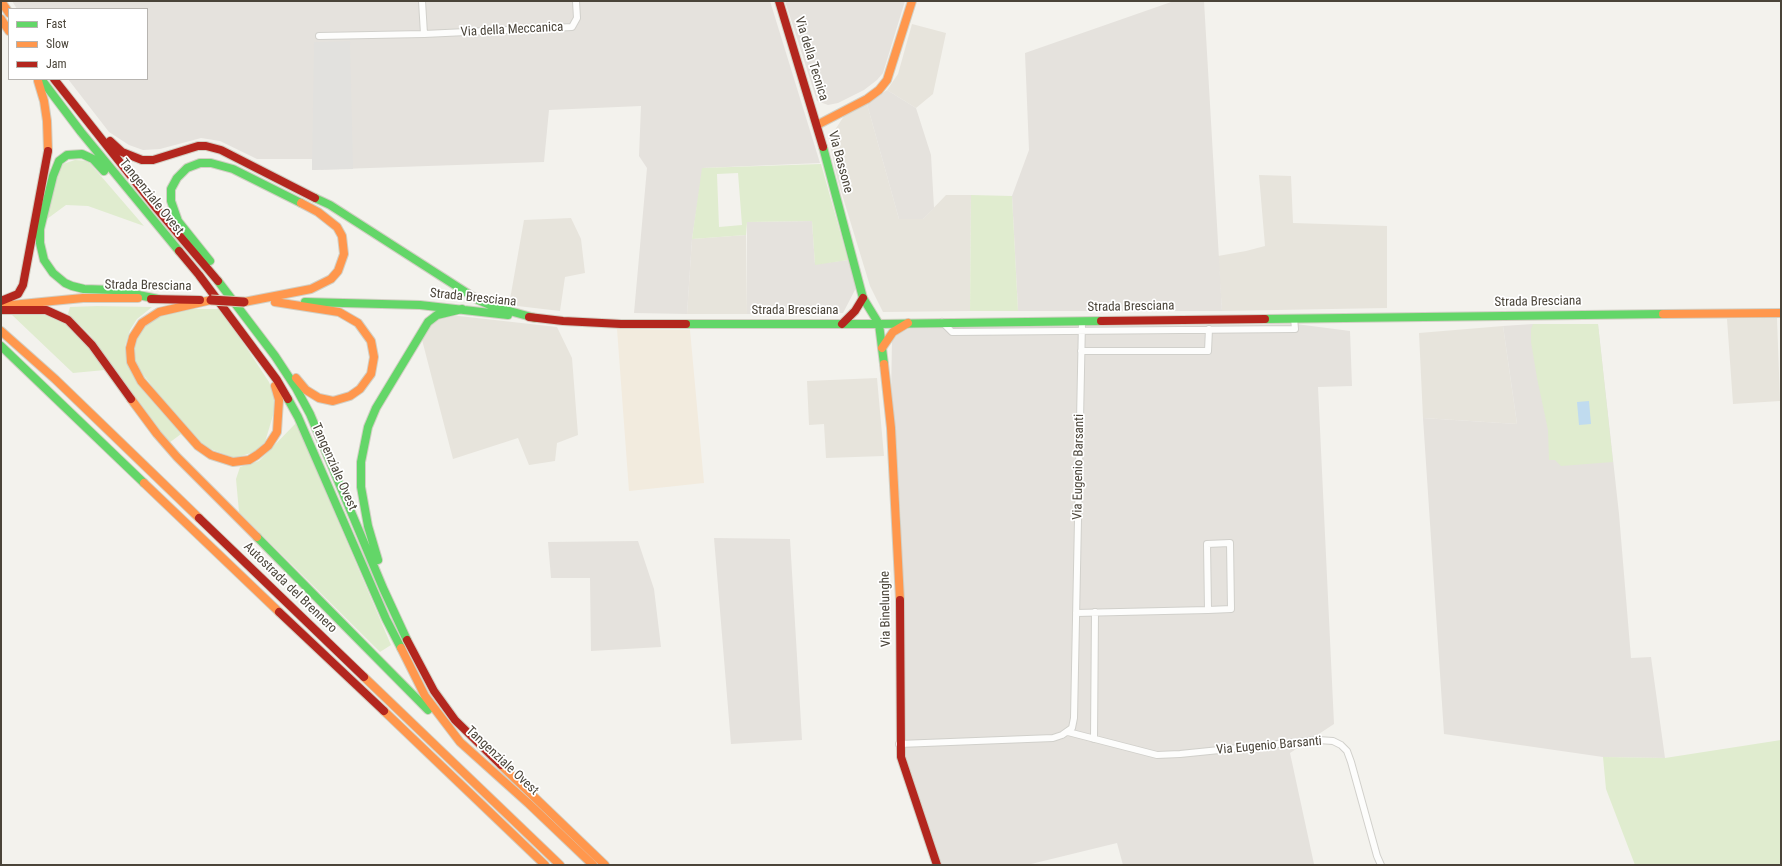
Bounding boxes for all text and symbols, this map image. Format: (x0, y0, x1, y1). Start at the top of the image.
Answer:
legend (8, 8, 148, 80)
street label: Via della Tecnica (791, 15, 831, 103)
text: Fast (46, 17, 66, 31)
street label: Via della Meccanica (460, 20, 564, 40)
text: Slow (46, 37, 69, 51)
text: Jam (46, 57, 67, 71)
street label: Via Bassone (824, 129, 856, 195)
street label: Tangenziale Ovest (116, 156, 186, 238)
street label: Strada Bresciana (104, 277, 192, 295)
street label: Strada Bresciana (429, 286, 517, 310)
street label: Strada Bresciana (1494, 293, 1582, 311)
street label: Strada Bresciana (1087, 298, 1175, 316)
street label: Strada Bresciana (752, 303, 838, 319)
street label: Via Eugenio Barsanti (1070, 414, 1088, 520)
street label: Tangenziale Ovest (308, 421, 360, 513)
street label: Autostrada del Brennero (240, 539, 340, 637)
street label: Via Binelunghe (878, 571, 894, 647)
street label: Tangenziale Ovest (462, 723, 542, 799)
street label: Via Eugenio Barsanti (1216, 734, 1322, 758)

